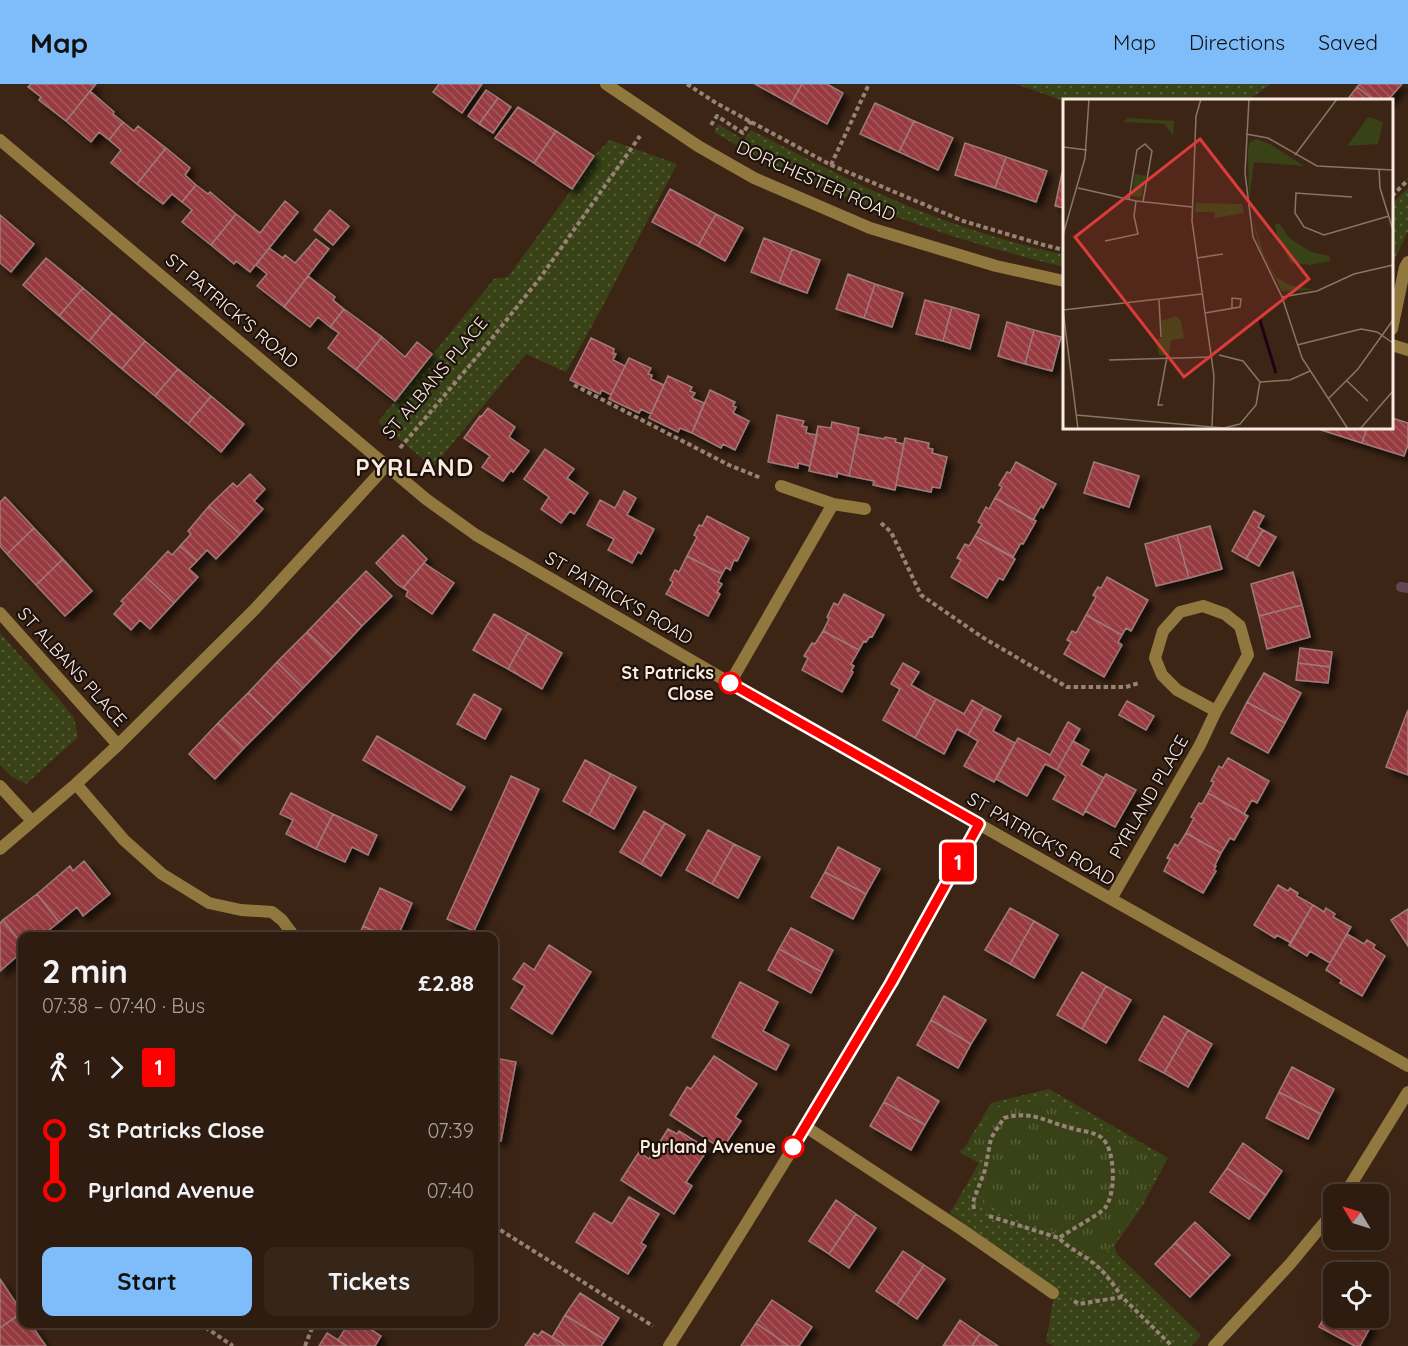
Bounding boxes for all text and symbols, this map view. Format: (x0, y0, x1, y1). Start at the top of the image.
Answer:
text: Map (30, 25, 88, 60)
text: Map (1113, 29, 1156, 55)
text: Directions (1189, 29, 1285, 55)
text: Saved (1318, 29, 1378, 55)
inset map (1063, 99, 1393, 429)
street label: DORCHESTER ROAD (733, 135, 899, 226)
street label: ST PATRICK'S ROAD (161, 248, 304, 373)
street label: ST ALBANS PLACE (377, 312, 492, 443)
district label: PYRLAND (355, 452, 475, 482)
street label: ST PATRICK'S ROAD (541, 546, 697, 649)
street label: ST ALBANS PLACE (13, 602, 132, 731)
place label: St Patricks Close (621, 661, 714, 705)
marker: St Patricks Close (719, 672, 741, 694)
street label: PYRLAND PLACE (1104, 731, 1193, 863)
street label: ST PATRICK'S ROAD (963, 787, 1119, 890)
line badge: 1 (938, 842, 978, 882)
text: 1 (954, 849, 962, 875)
text: 2 min (42, 950, 128, 991)
text: £2.88 (418, 969, 474, 997)
text: 07:38 – 07:40 · Bus (42, 993, 205, 1018)
icon: walk (42, 1051, 75, 1084)
icon: forward (100, 1051, 133, 1084)
text: 1 (154, 1054, 163, 1080)
text: 1 (84, 1055, 91, 1080)
text: St Patricks Close (88, 1116, 264, 1144)
text: 07:39 (428, 1118, 474, 1143)
place label: Pyrland Avenue (640, 1135, 776, 1158)
marker: Pyrland Avenue (782, 1136, 804, 1158)
text: Pyrland Avenue (88, 1176, 254, 1204)
text: 07:40 (427, 1178, 474, 1203)
north arrow (1323, 1184, 1389, 1250)
map controls (1323, 1184, 1389, 1328)
button: Start (42, 1247, 252, 1316)
button: Tickets (264, 1247, 474, 1316)
button: locate (1323, 1262, 1389, 1328)

